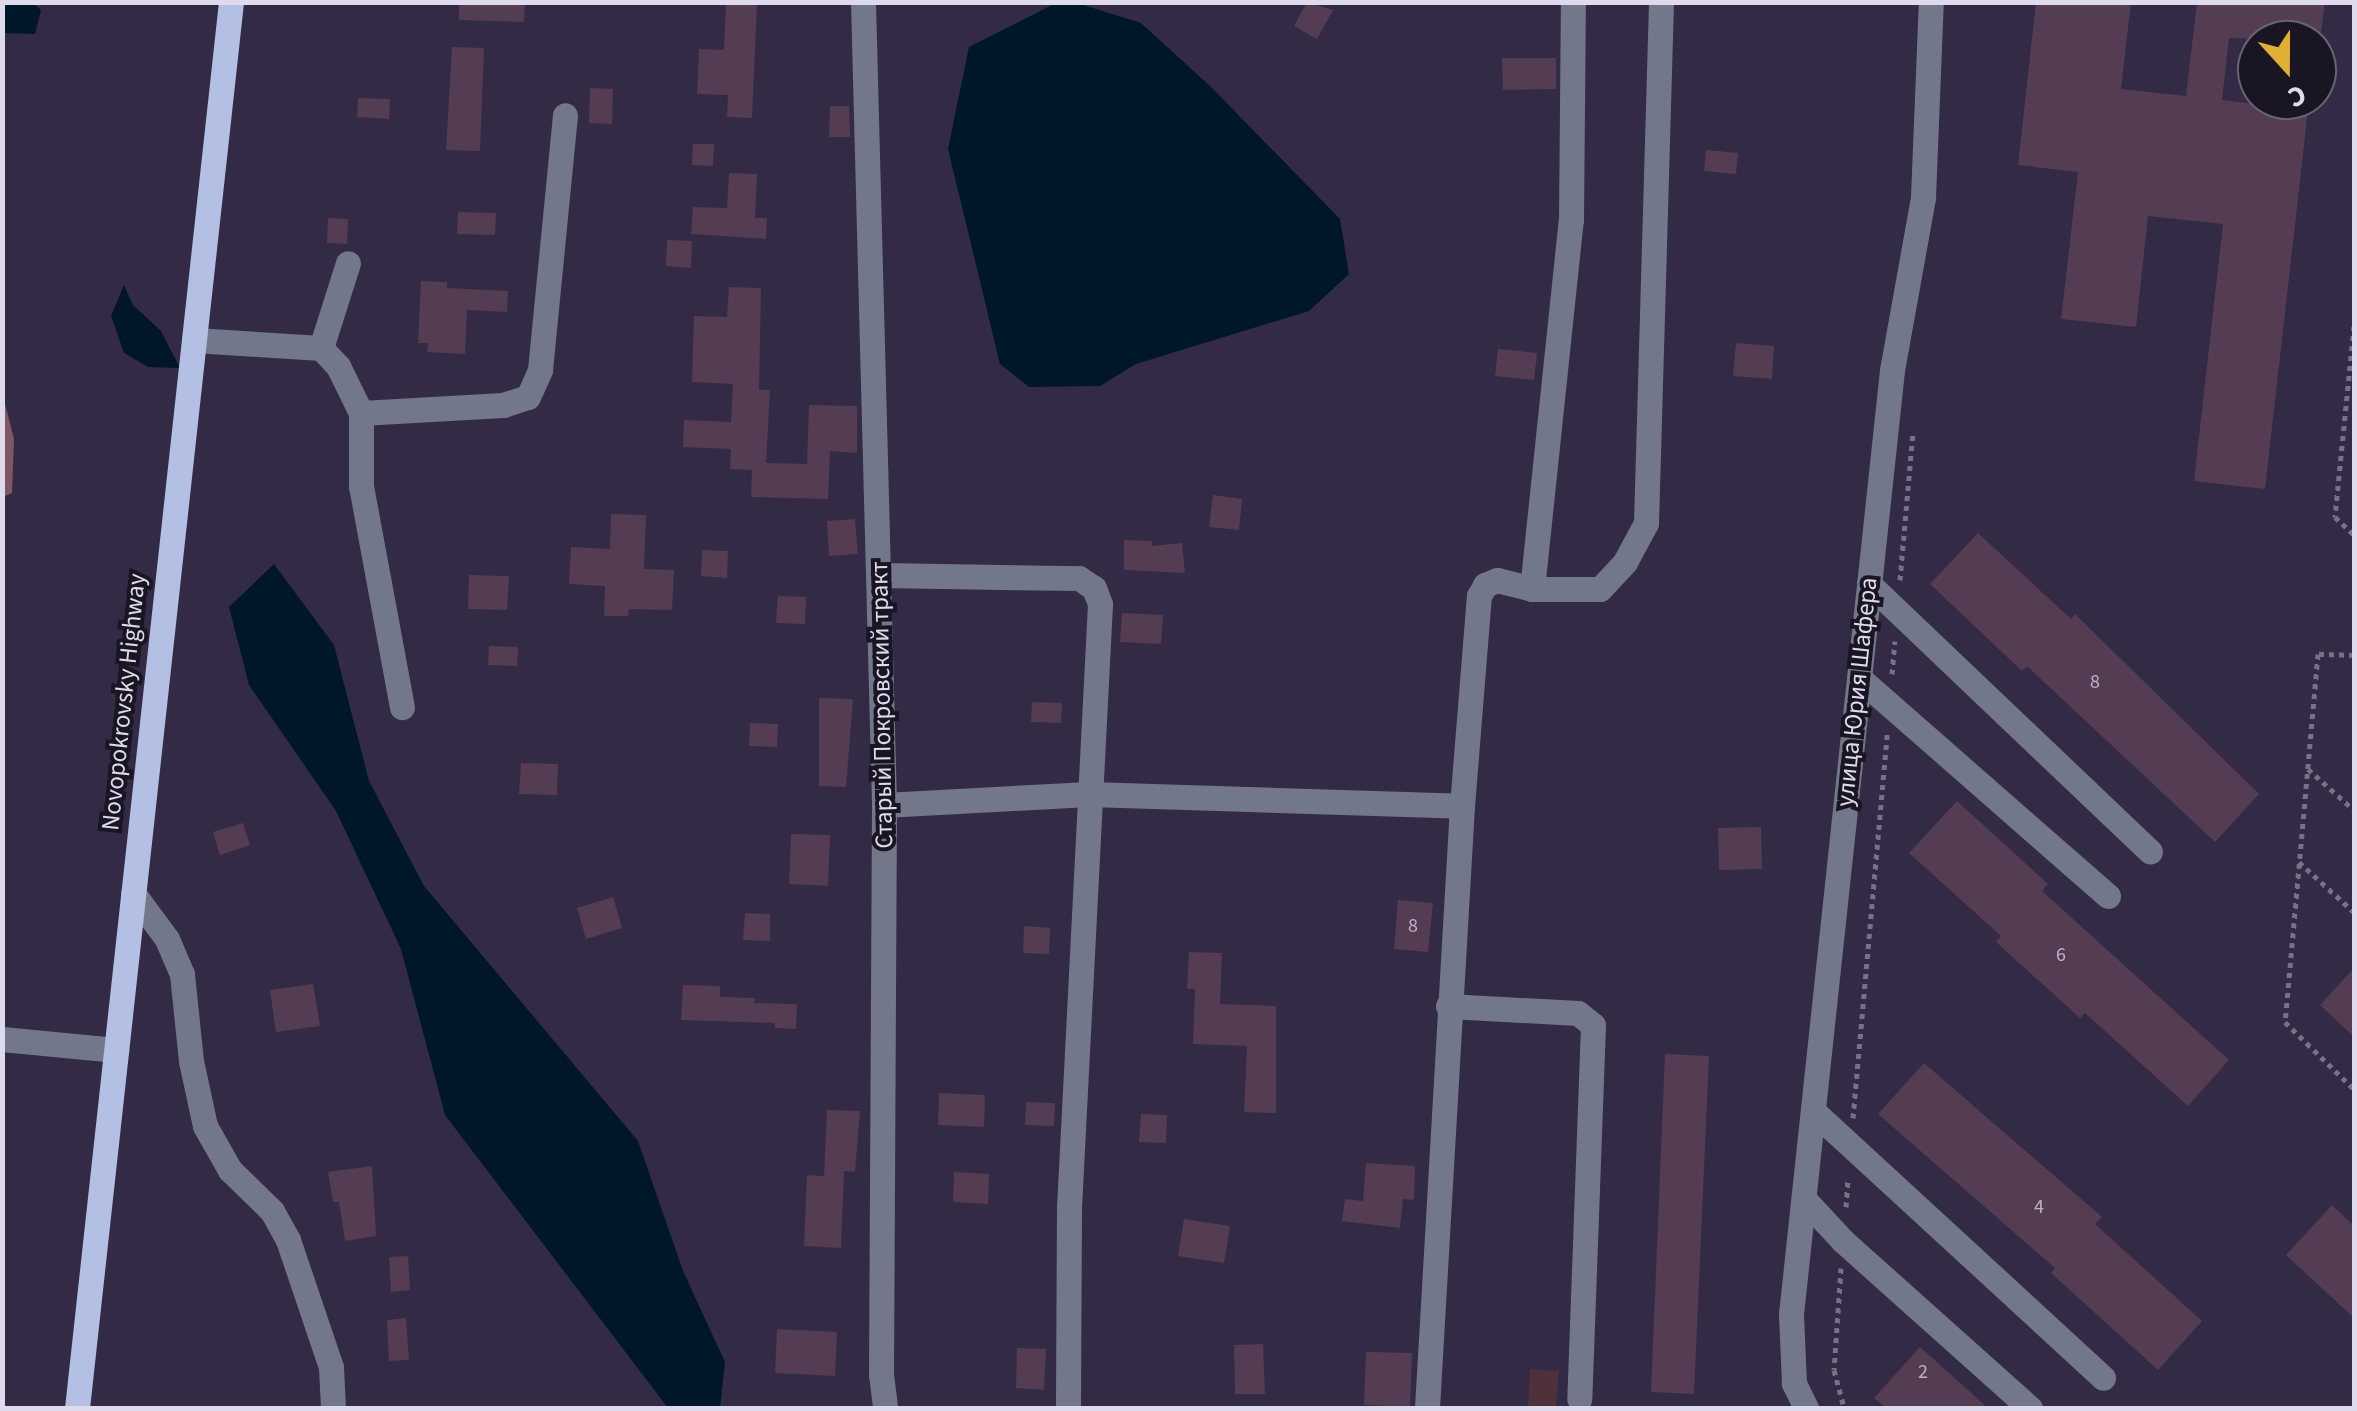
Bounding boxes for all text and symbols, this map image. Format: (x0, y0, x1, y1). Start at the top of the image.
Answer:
north arrow (2237, 20, 2337, 120)
text: С (2282, 75, 2312, 118)
street label: Старый Покровский тракт (864, 561, 900, 849)
street label: Novopokrovsky Highway (96, 572, 152, 832)
street label: улица Юрия Шафера (1830, 576, 1884, 808)
house number: 8 (2090, 670, 2100, 694)
house number: 8 (1408, 914, 1418, 938)
house number: 6 (2056, 943, 2066, 967)
house number: 4 (2034, 1195, 2044, 1219)
house number: 2 (1918, 1360, 1928, 1384)

